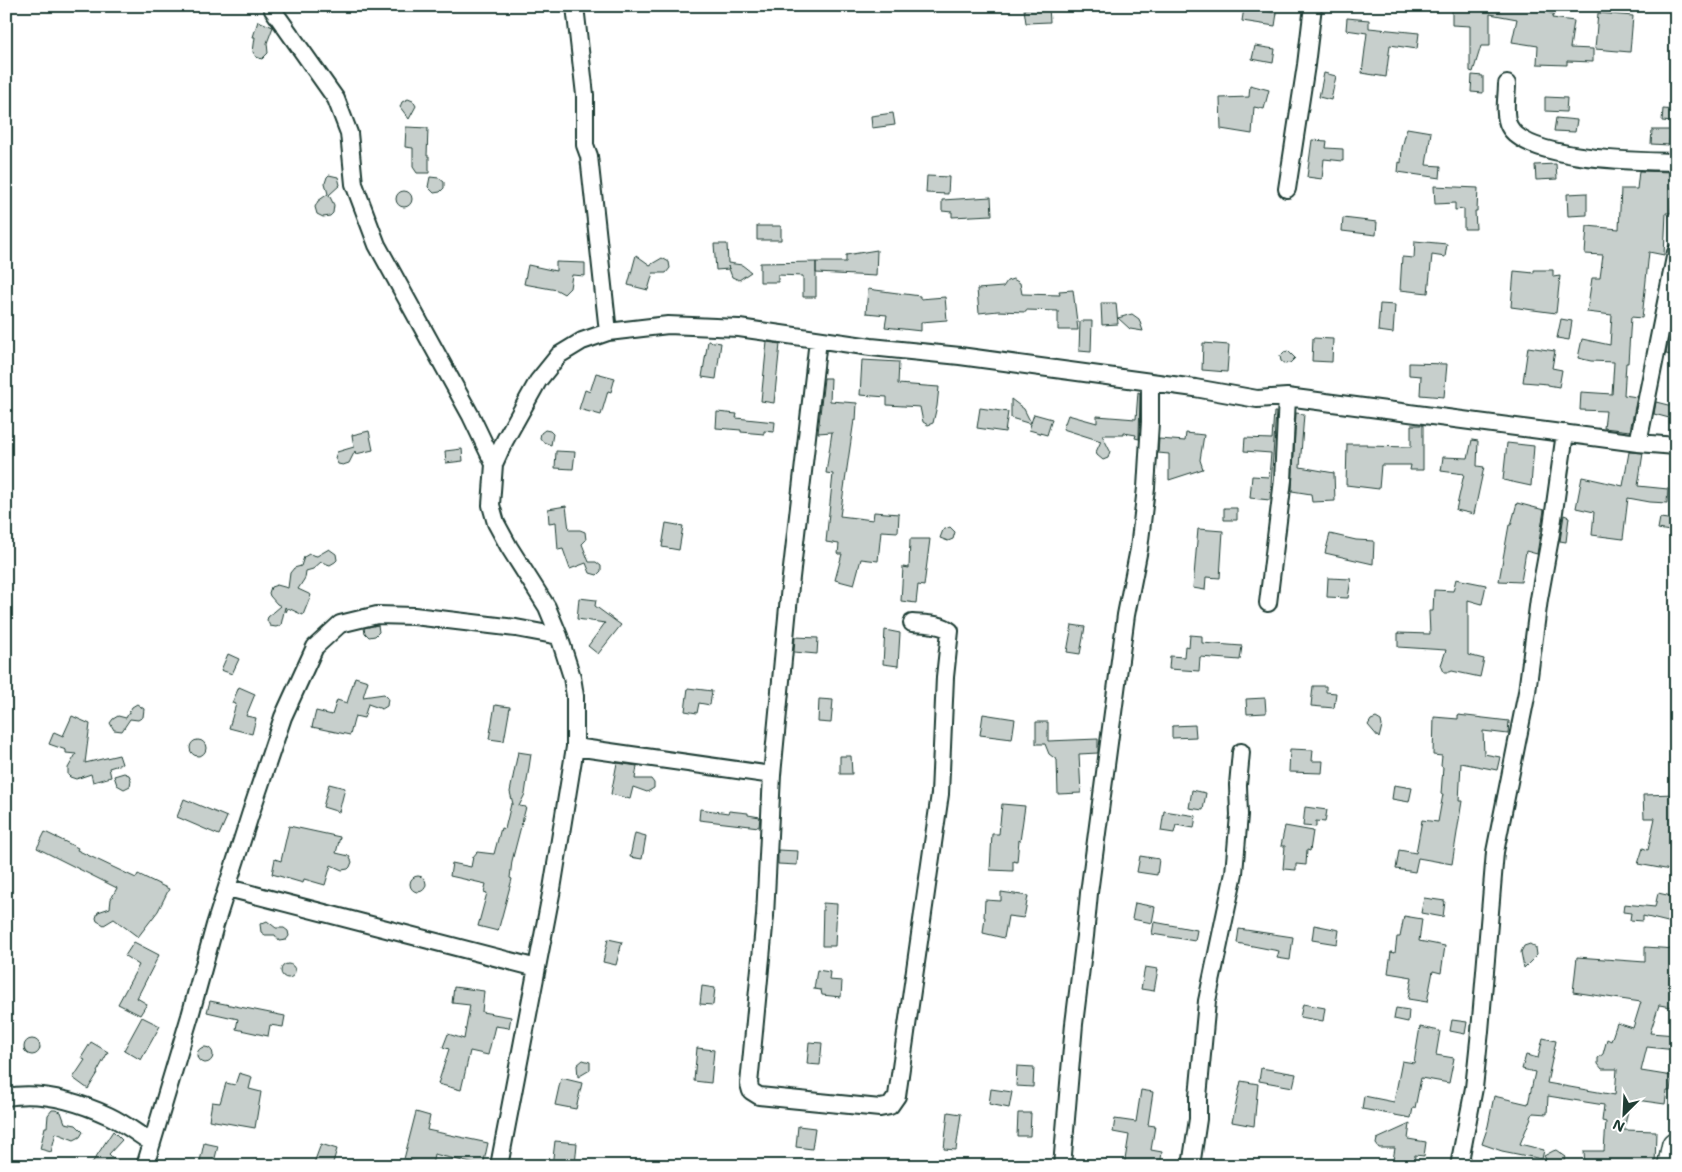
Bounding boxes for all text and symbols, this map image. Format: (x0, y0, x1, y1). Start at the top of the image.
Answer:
north arrow (1600, 1090, 1650, 1140)
text: N (1610, 1115, 1627, 1136)

